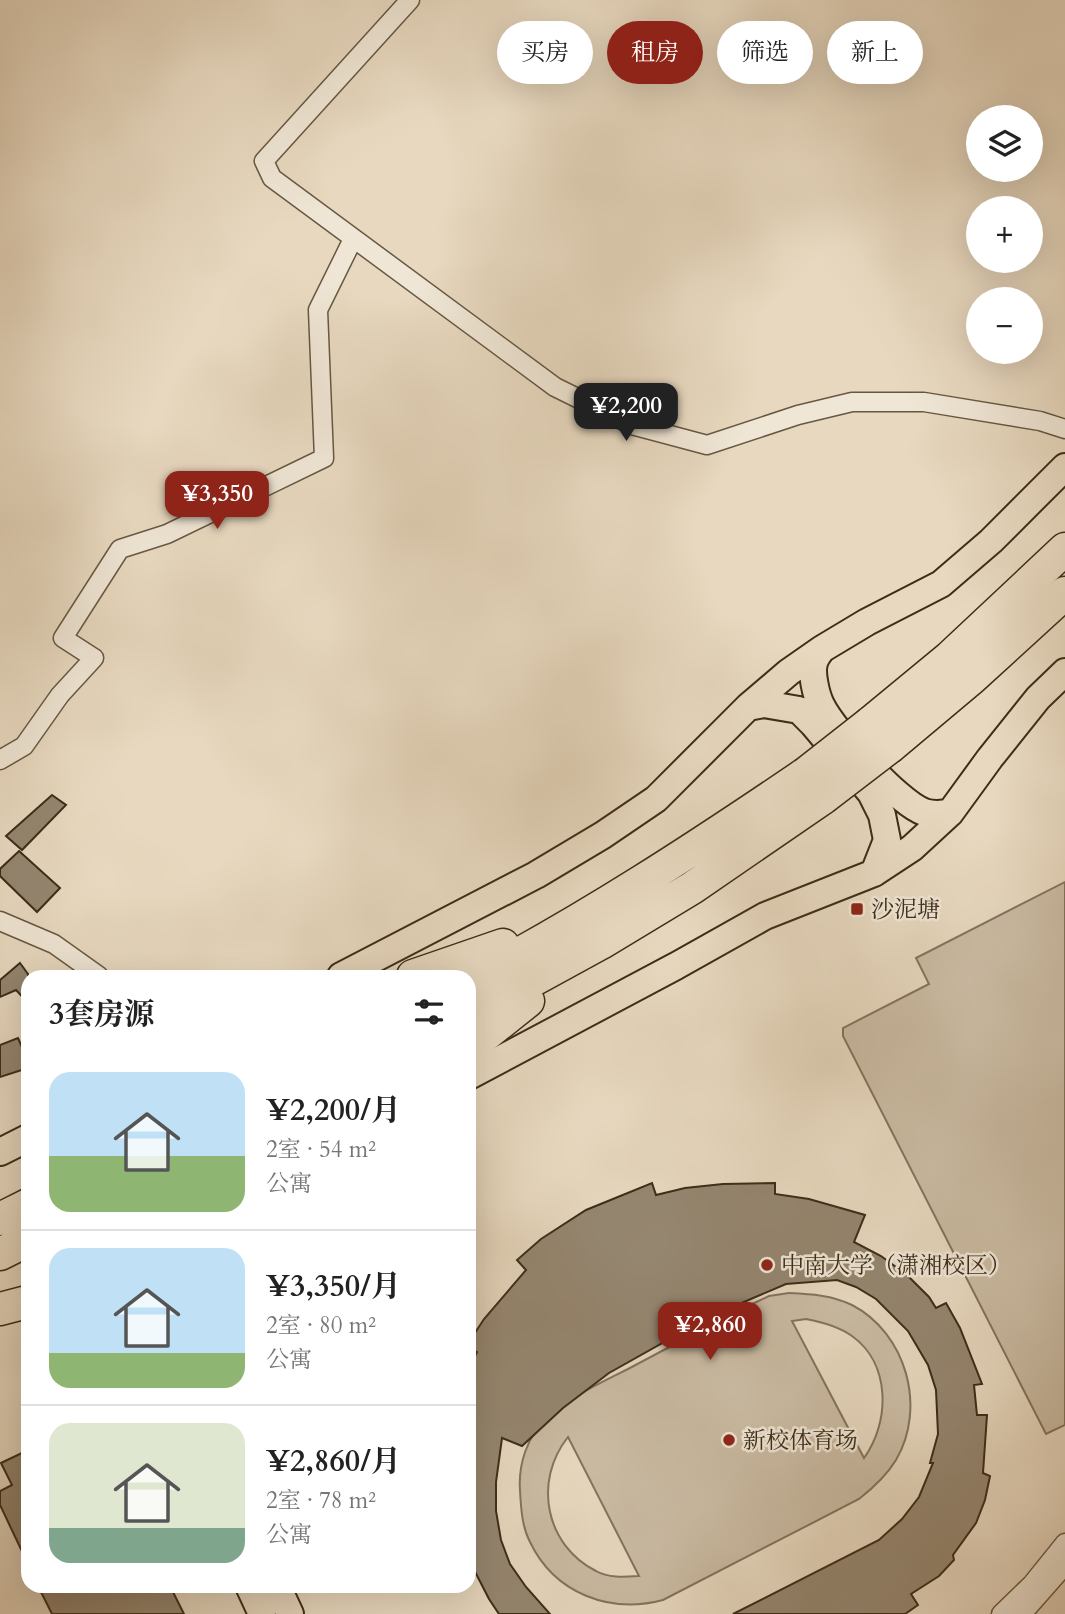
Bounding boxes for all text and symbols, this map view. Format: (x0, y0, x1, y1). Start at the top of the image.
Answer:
chip: 买房 (497, 21, 593, 84)
chip: 租房 (607, 21, 703, 84)
chip: 筛选 (717, 21, 813, 84)
chip: 新上 (827, 21, 923, 84)
map controls (966, 105, 1043, 364)
button: layers (966, 105, 1043, 182)
button: + (966, 196, 1043, 273)
button: − (966, 287, 1043, 364)
pin: ¥2,200 (569, 384, 683, 443)
text: ¥2,200 (590, 390, 662, 421)
pin: ¥3,350 (160, 472, 274, 531)
text: ¥3,350 (181, 478, 253, 509)
place label: 沙泥塘 (871, 894, 940, 925)
marker: 沙泥塘 (849, 901, 865, 917)
icon: filters (410, 993, 448, 1031)
text: 3套房源 (49, 994, 154, 1035)
text: ¥2,200/月 (266, 1090, 401, 1131)
icon: home (105, 1100, 189, 1184)
text: 2室 · 54 m² (266, 1134, 376, 1165)
text: 公寓 (266, 1168, 312, 1199)
place label: 中南大学（潇湘校区） (781, 1250, 1011, 1281)
marker: 中南大学（潇湘校区） (759, 1257, 775, 1273)
text: ¥3,350/月 (266, 1266, 401, 1307)
icon: home (105, 1276, 189, 1360)
pin: ¥2,860 (653, 1302, 767, 1362)
text: ¥2,860 (674, 1309, 746, 1340)
text: 2室 · 80 m² (266, 1310, 376, 1341)
text: 公寓 (266, 1344, 312, 1375)
place label: 新校体育场 (743, 1425, 858, 1456)
marker: 新校体育场 (721, 1432, 737, 1448)
text: ¥2,860/月 (266, 1441, 401, 1482)
icon: home (105, 1451, 189, 1535)
text: 2室 · 78 m² (266, 1485, 376, 1516)
text: 公寓 (266, 1519, 312, 1550)

